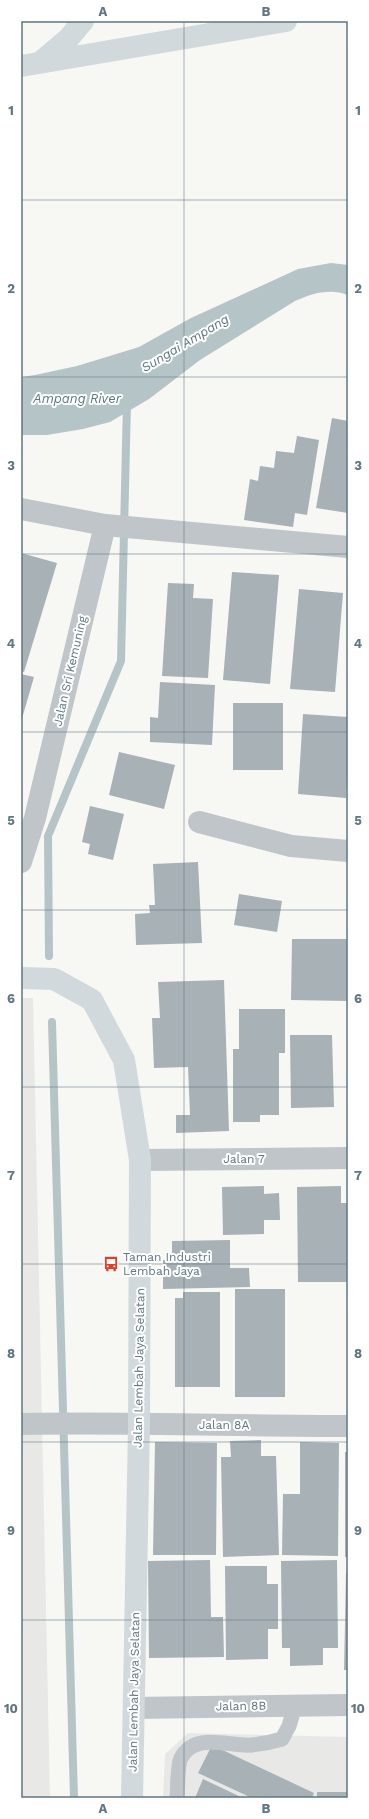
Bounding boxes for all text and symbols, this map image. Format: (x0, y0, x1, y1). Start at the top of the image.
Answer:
text: A (99, 4, 108, 19)
text: B (262, 4, 271, 19)
text: 1 (8, 103, 14, 118)
text: 1 (355, 103, 361, 118)
text: 2 (7, 281, 15, 296)
text: 2 (354, 281, 362, 296)
water label: Sungai Ampang (139, 311, 231, 375)
water label: Ampang River (32, 391, 122, 406)
text: 3 (7, 458, 15, 473)
text: 3 (354, 458, 362, 473)
street label: Jalan Sri Kemuning (50, 614, 90, 727)
text: 4 (7, 636, 16, 651)
text: 4 (354, 636, 363, 651)
text: 5 (7, 813, 15, 828)
text: 5 (354, 813, 362, 828)
text: 6 (7, 991, 15, 1006)
text: 6 (354, 991, 362, 1006)
street label: Jalan 7 (223, 1152, 265, 1166)
text: 7 (7, 1168, 15, 1183)
text: 7 (354, 1168, 362, 1183)
place label: Taman Industri Lembah Jaya (123, 1250, 211, 1278)
bus stop icon: Taman Industri Lembah Jaya (102, 1255, 120, 1273)
street label: Jalan Lembah Jaya Selatan (131, 1288, 147, 1448)
text: 8 (7, 1346, 15, 1361)
text: 8 (354, 1346, 362, 1361)
street label: Jalan 8A (199, 1418, 249, 1432)
text: 9 (7, 1523, 15, 1538)
text: 9 (354, 1523, 362, 1538)
street label: Jalan Lembah Jaya Selatan (126, 1612, 142, 1772)
street label: Jalan 8B (216, 1699, 267, 1713)
text: 10 (4, 1701, 18, 1716)
text: 10 (351, 1701, 365, 1716)
text: A (99, 1801, 108, 1816)
text: B (262, 1801, 271, 1816)

